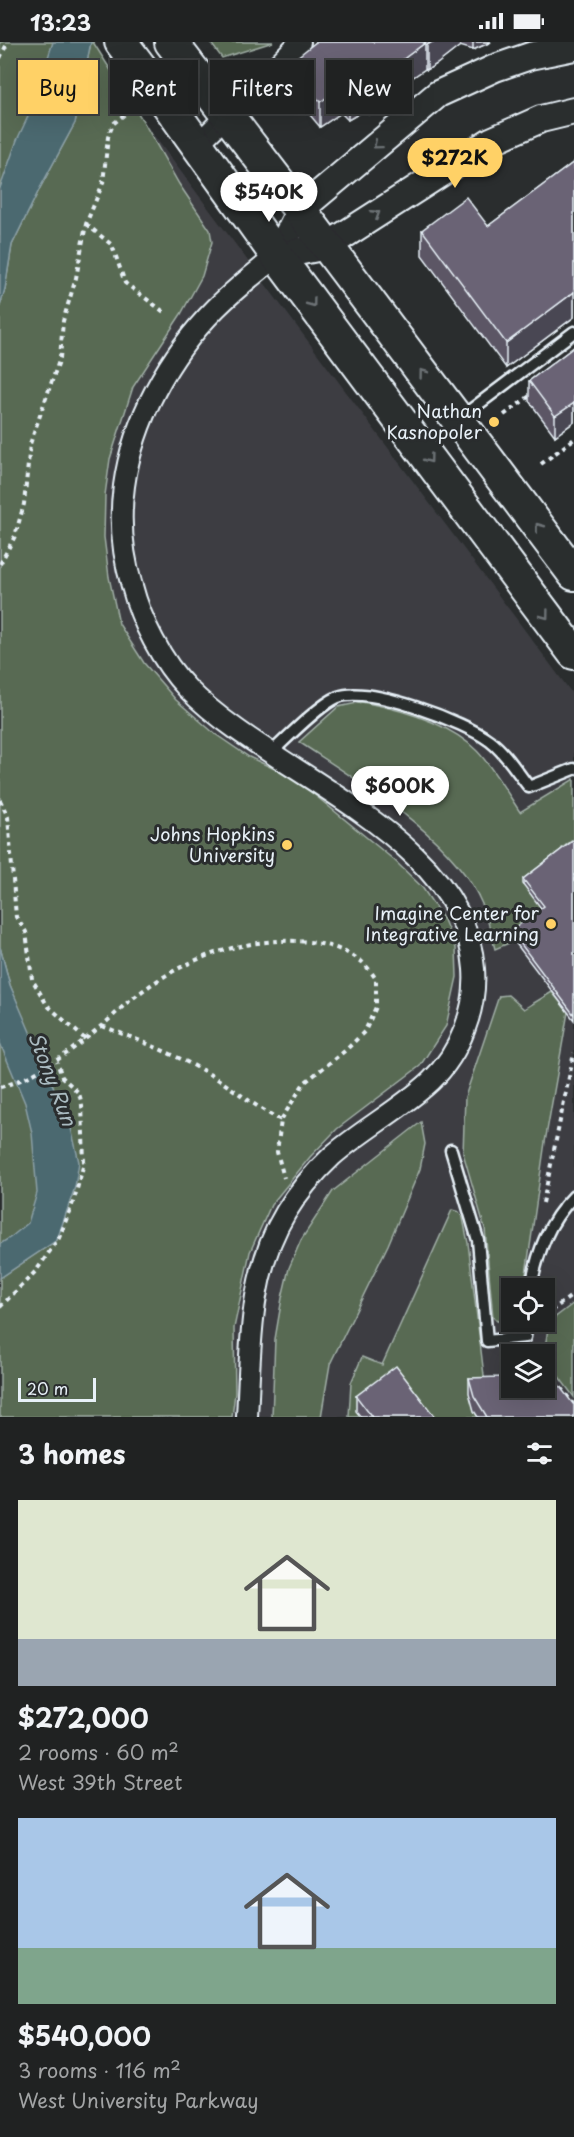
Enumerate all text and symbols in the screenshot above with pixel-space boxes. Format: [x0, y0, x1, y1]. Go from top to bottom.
text: 13:23 [30, 5, 91, 38]
chip: Buy [18, 60, 98, 114]
chip: Rent [110, 60, 198, 114]
chip: Filters [210, 60, 314, 114]
chip: New [326, 60, 412, 114]
one-way arrow [373, 137, 384, 148]
pin: $272K [413, 138, 497, 189]
text: $272K [422, 142, 488, 172]
pin: $540K [227, 172, 311, 223]
text: $540K [234, 176, 304, 206]
one-way arrow [369, 210, 380, 221]
one-way arrow [304, 296, 315, 307]
one-way arrow [419, 369, 430, 380]
place label: Nathan Kasnopoler [386, 397, 483, 445]
marker: Nathan Kasnopoler [487, 415, 501, 429]
one-way arrow [421, 452, 432, 463]
one-way arrow [535, 523, 546, 534]
one-way arrow [538, 608, 549, 619]
pin: $600K [358, 766, 442, 817]
text: $600K [365, 770, 435, 800]
place label: Johns Hopkins University [150, 820, 275, 868]
marker: Johns Hopkins University [280, 838, 294, 852]
place label: Imagine Center for Integrative Learning [365, 899, 540, 947]
marker: Imagine Center for Integrative Learning [544, 917, 558, 931]
water label: Stony Run [21, 1027, 85, 1131]
map controls [501, 1278, 555, 1398]
button: locate [501, 1278, 555, 1332]
button: layers [501, 1344, 555, 1398]
scale bar [18, 1375, 96, 1402]
text: 20 m [27, 1376, 68, 1400]
text: 3 homes [18, 1434, 125, 1473]
icon: filters [523, 1437, 556, 1470]
icon: home [233, 1539, 341, 1647]
text: $272,000 [18, 1698, 149, 1737]
text: 2 rooms · 60 m² [18, 1737, 179, 1767]
text: West 39th Street [18, 1767, 182, 1797]
icon: home [233, 1857, 341, 1965]
text: $540,000 [18, 2016, 151, 2055]
text: 3 rooms · 116 m² [18, 2055, 181, 2085]
text: West University Parkway [18, 2085, 258, 2115]

